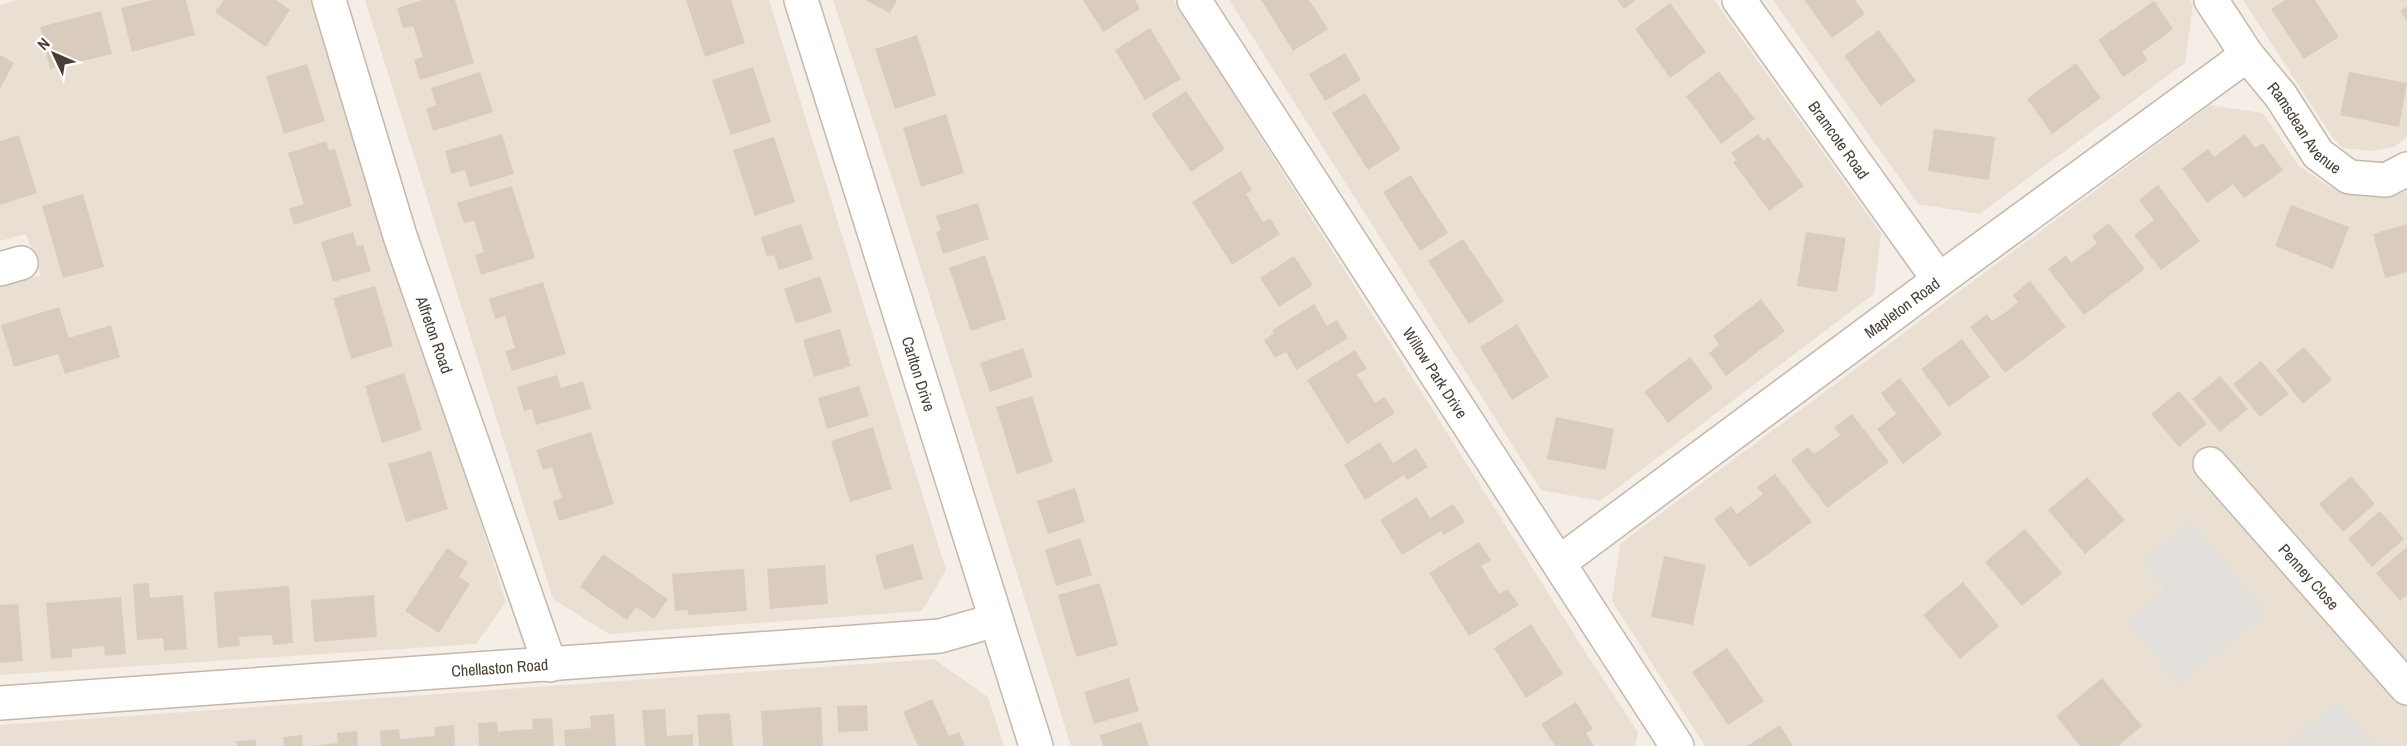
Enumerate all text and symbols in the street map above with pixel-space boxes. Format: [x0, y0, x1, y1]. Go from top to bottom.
north arrow [24, 24, 84, 84]
text: N [32, 33, 54, 55]
street label: Ramsdean Avenue [2263, 77, 2346, 179]
street label: Bramcote Road [1804, 96, 1874, 183]
street label: Mapleton Road [1859, 272, 1944, 343]
street label: Alfreton Road [411, 292, 458, 376]
street label: Willow Park Drive [1398, 323, 1473, 422]
street label: Carlton Drive [897, 334, 941, 414]
street label: Penney Close [2274, 539, 2344, 615]
street label: Chellaston Road [451, 653, 549, 682]

